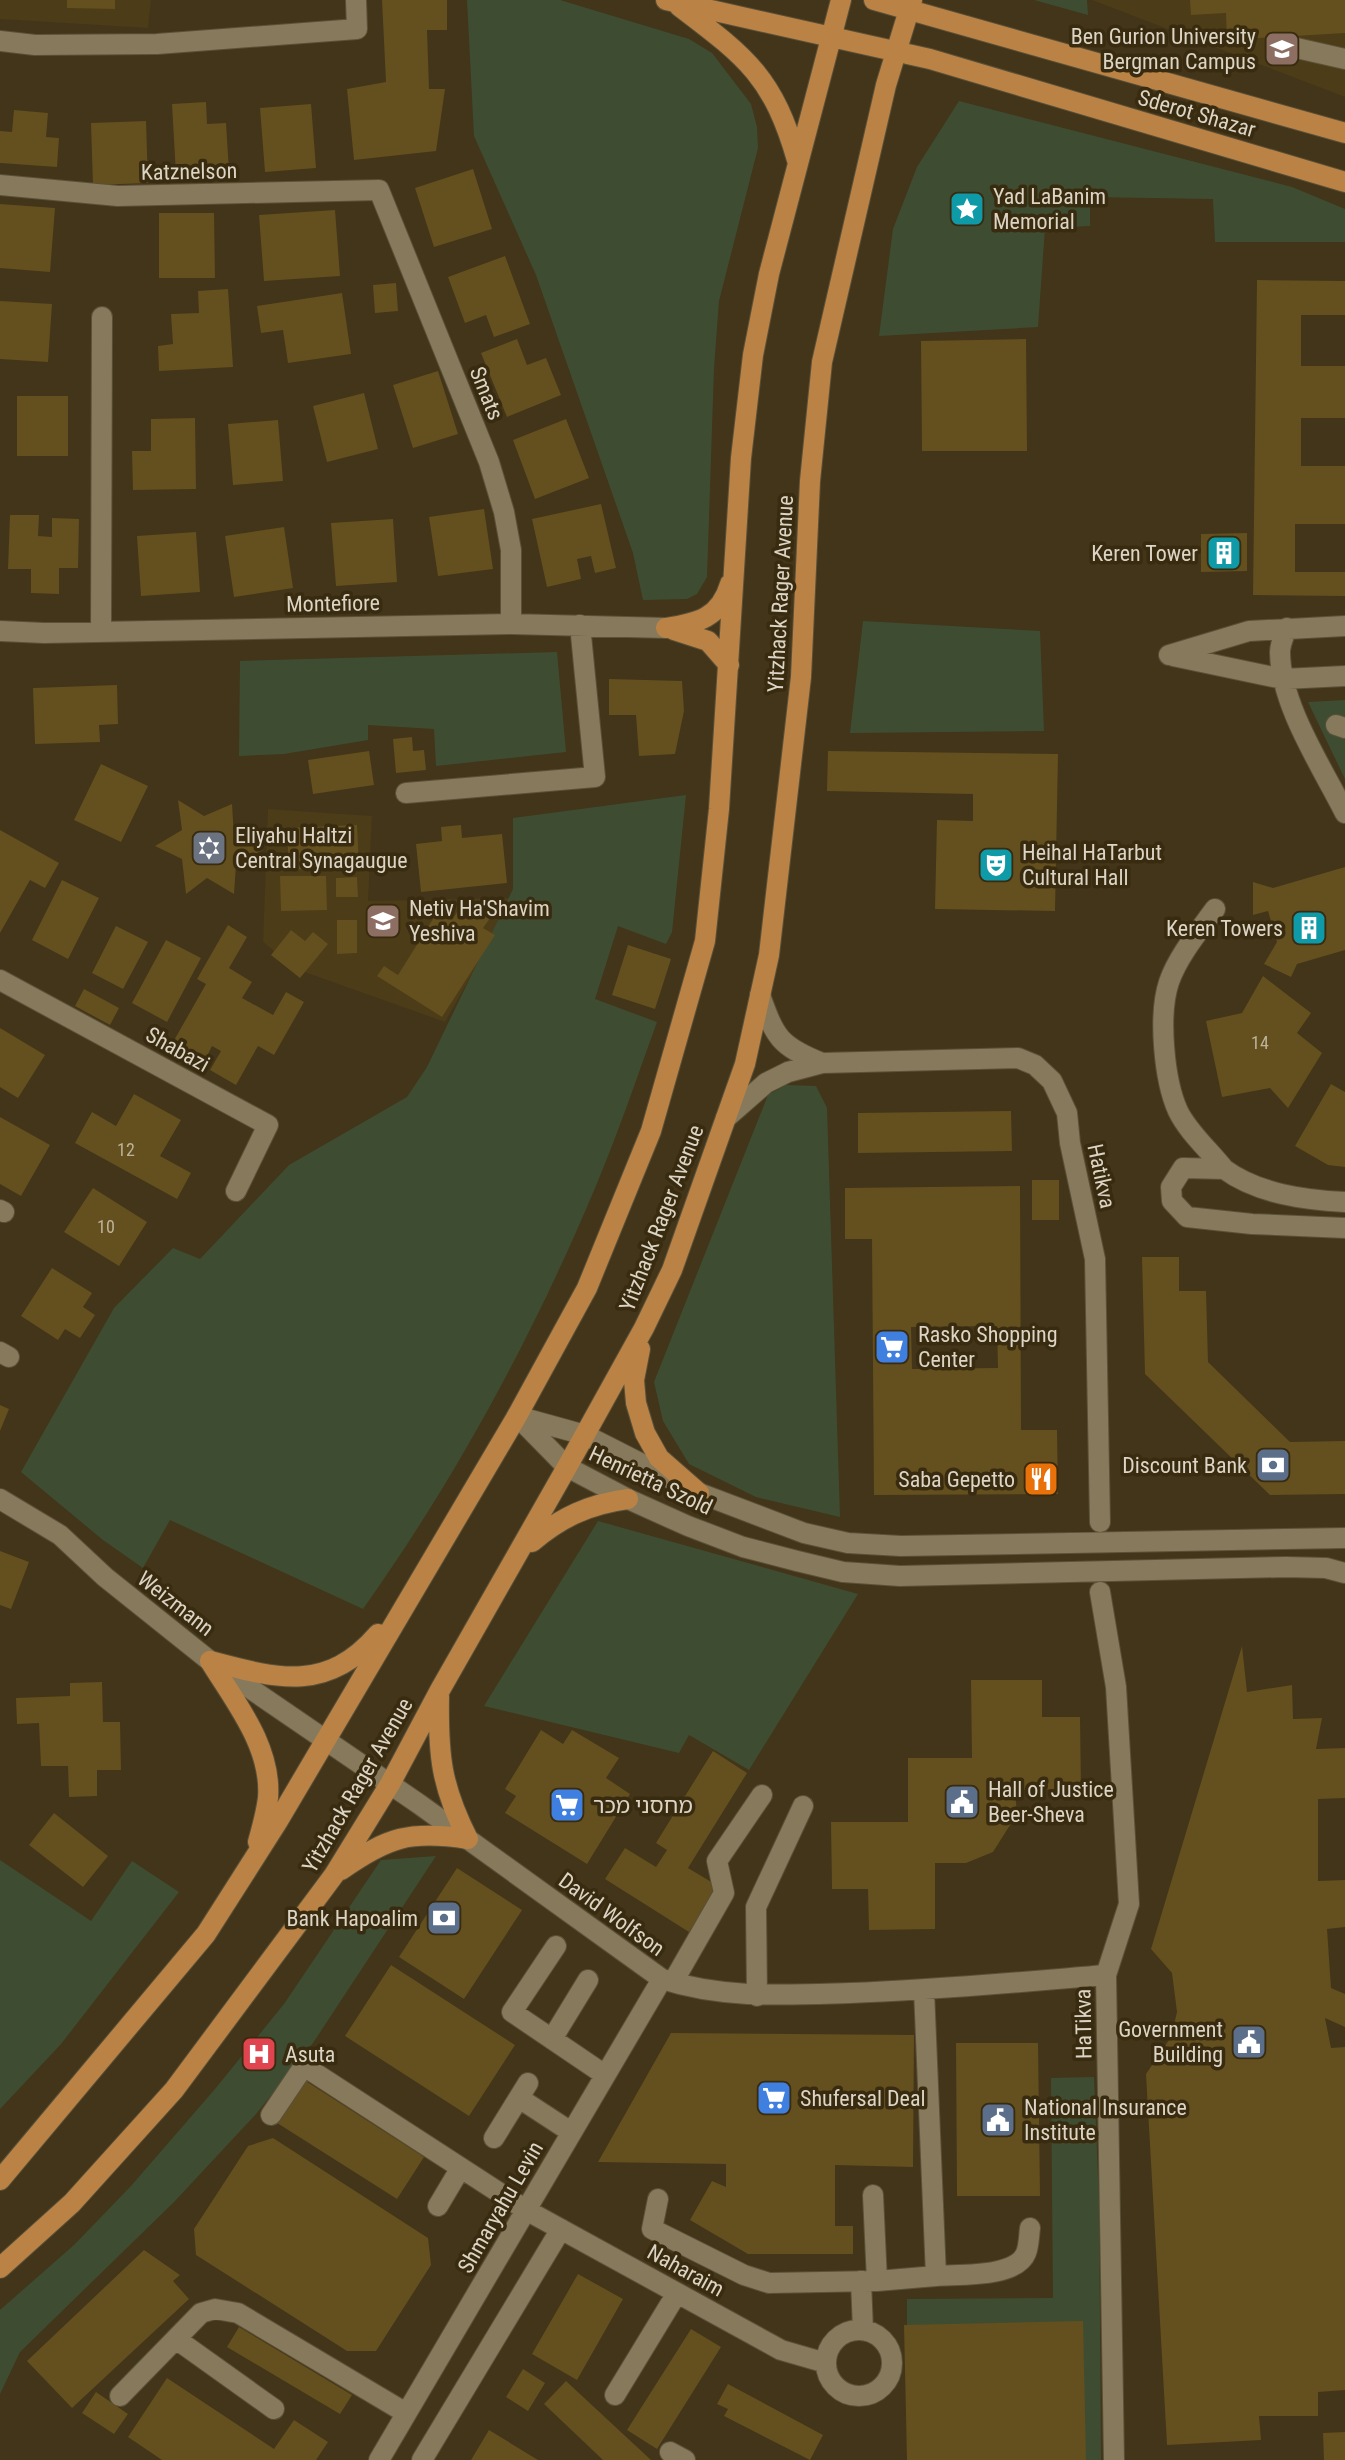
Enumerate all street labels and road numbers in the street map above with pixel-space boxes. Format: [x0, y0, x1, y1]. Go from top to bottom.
street label: Sderot Shazar [1135, 85, 1259, 142]
street label: Katznelson [141, 158, 237, 185]
street label: Smats [465, 363, 508, 423]
street label: Yitzhack Rager Avenue [763, 495, 798, 693]
street label: Montefiore [286, 590, 380, 617]
street label: Shabazi [142, 1022, 214, 1077]
street label: Yitzhack Rager Avenue [614, 1121, 709, 1315]
street label: Hatikva [1082, 1141, 1121, 1211]
street label: Henrietta Szold [585, 1441, 716, 1520]
street label: Weizmann [133, 1566, 219, 1641]
street label: Yitzhack Rager Avenue [297, 1693, 418, 1877]
street label: David Wolfson [554, 1868, 669, 1961]
street label: HaTikva [1070, 1989, 1097, 2059]
street label: Shmaryahu Levin [453, 2137, 548, 2277]
street label: Naharaim [643, 2239, 728, 2302]

